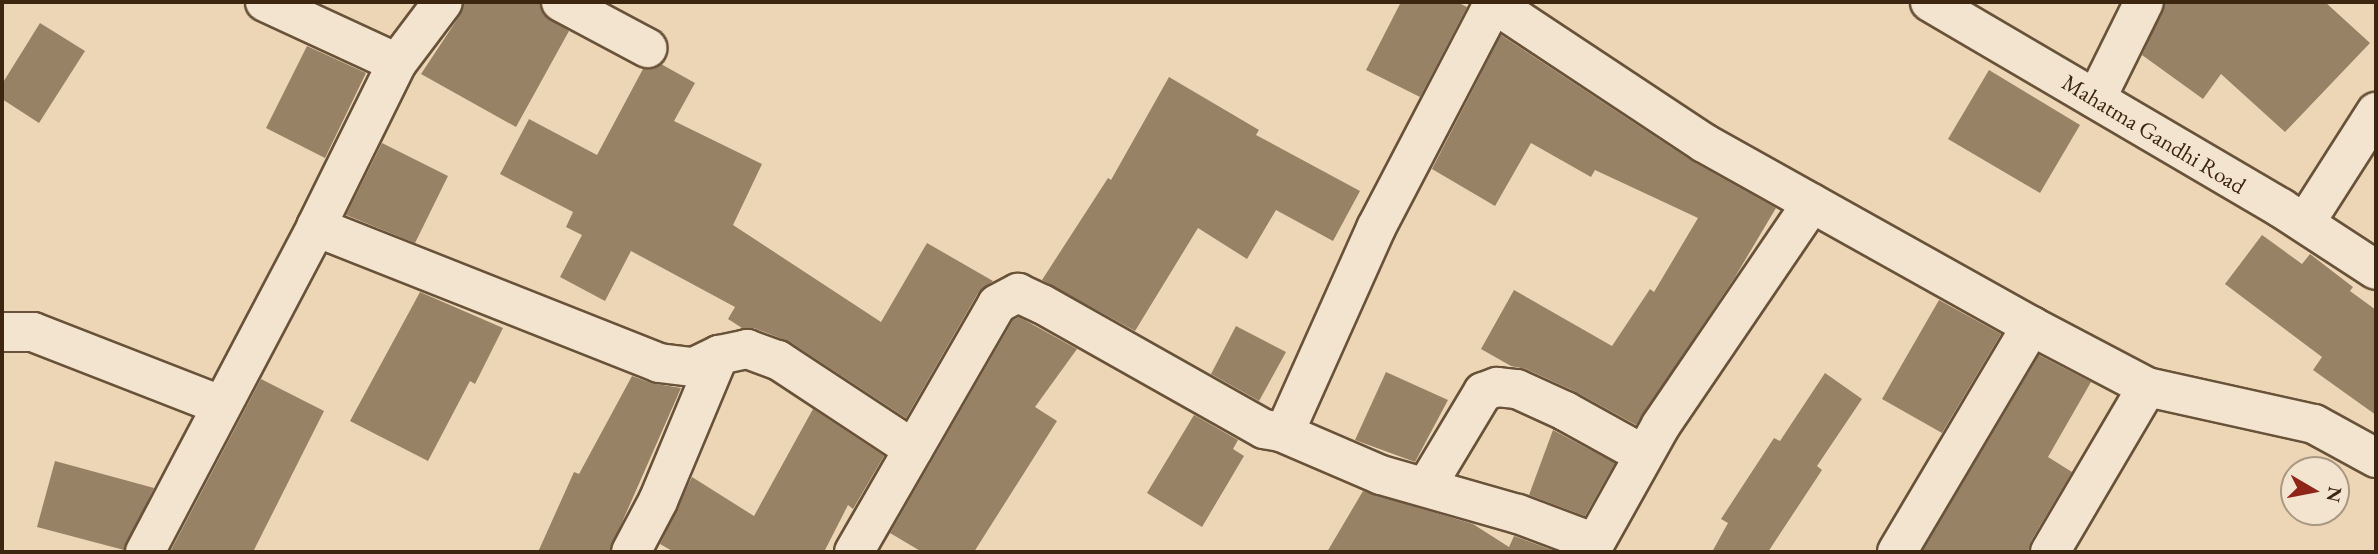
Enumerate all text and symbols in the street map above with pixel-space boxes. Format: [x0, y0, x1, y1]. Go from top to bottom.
street label: Mahatma Gandhi Road [2057, 68, 2251, 200]
north arrow [2280, 456, 2350, 526]
text: N [2321, 485, 2348, 504]

